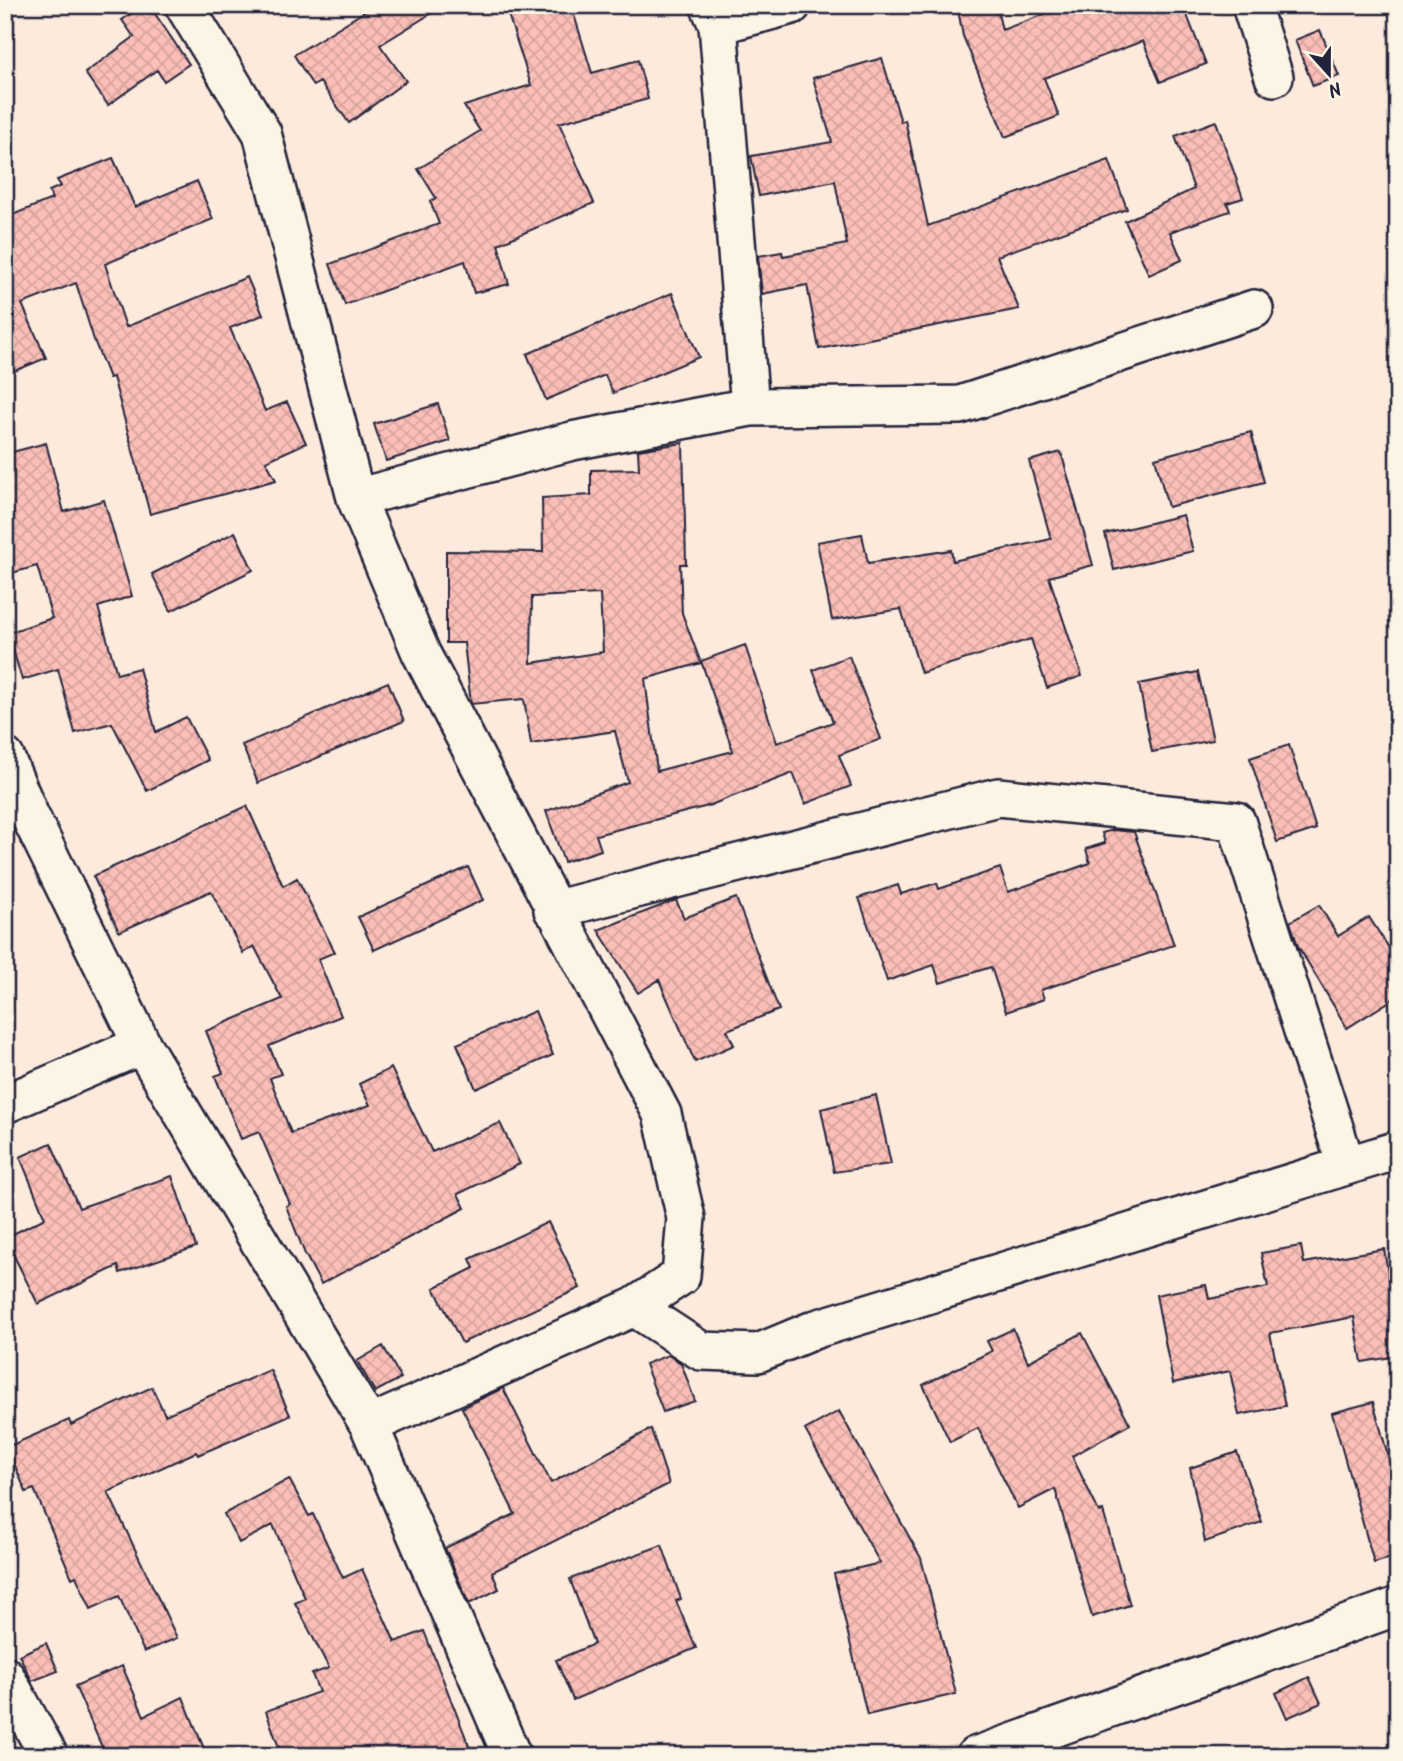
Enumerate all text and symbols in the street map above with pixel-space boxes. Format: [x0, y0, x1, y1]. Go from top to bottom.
north arrow [1294, 38, 1364, 108]
text: N [1323, 72, 1345, 104]

